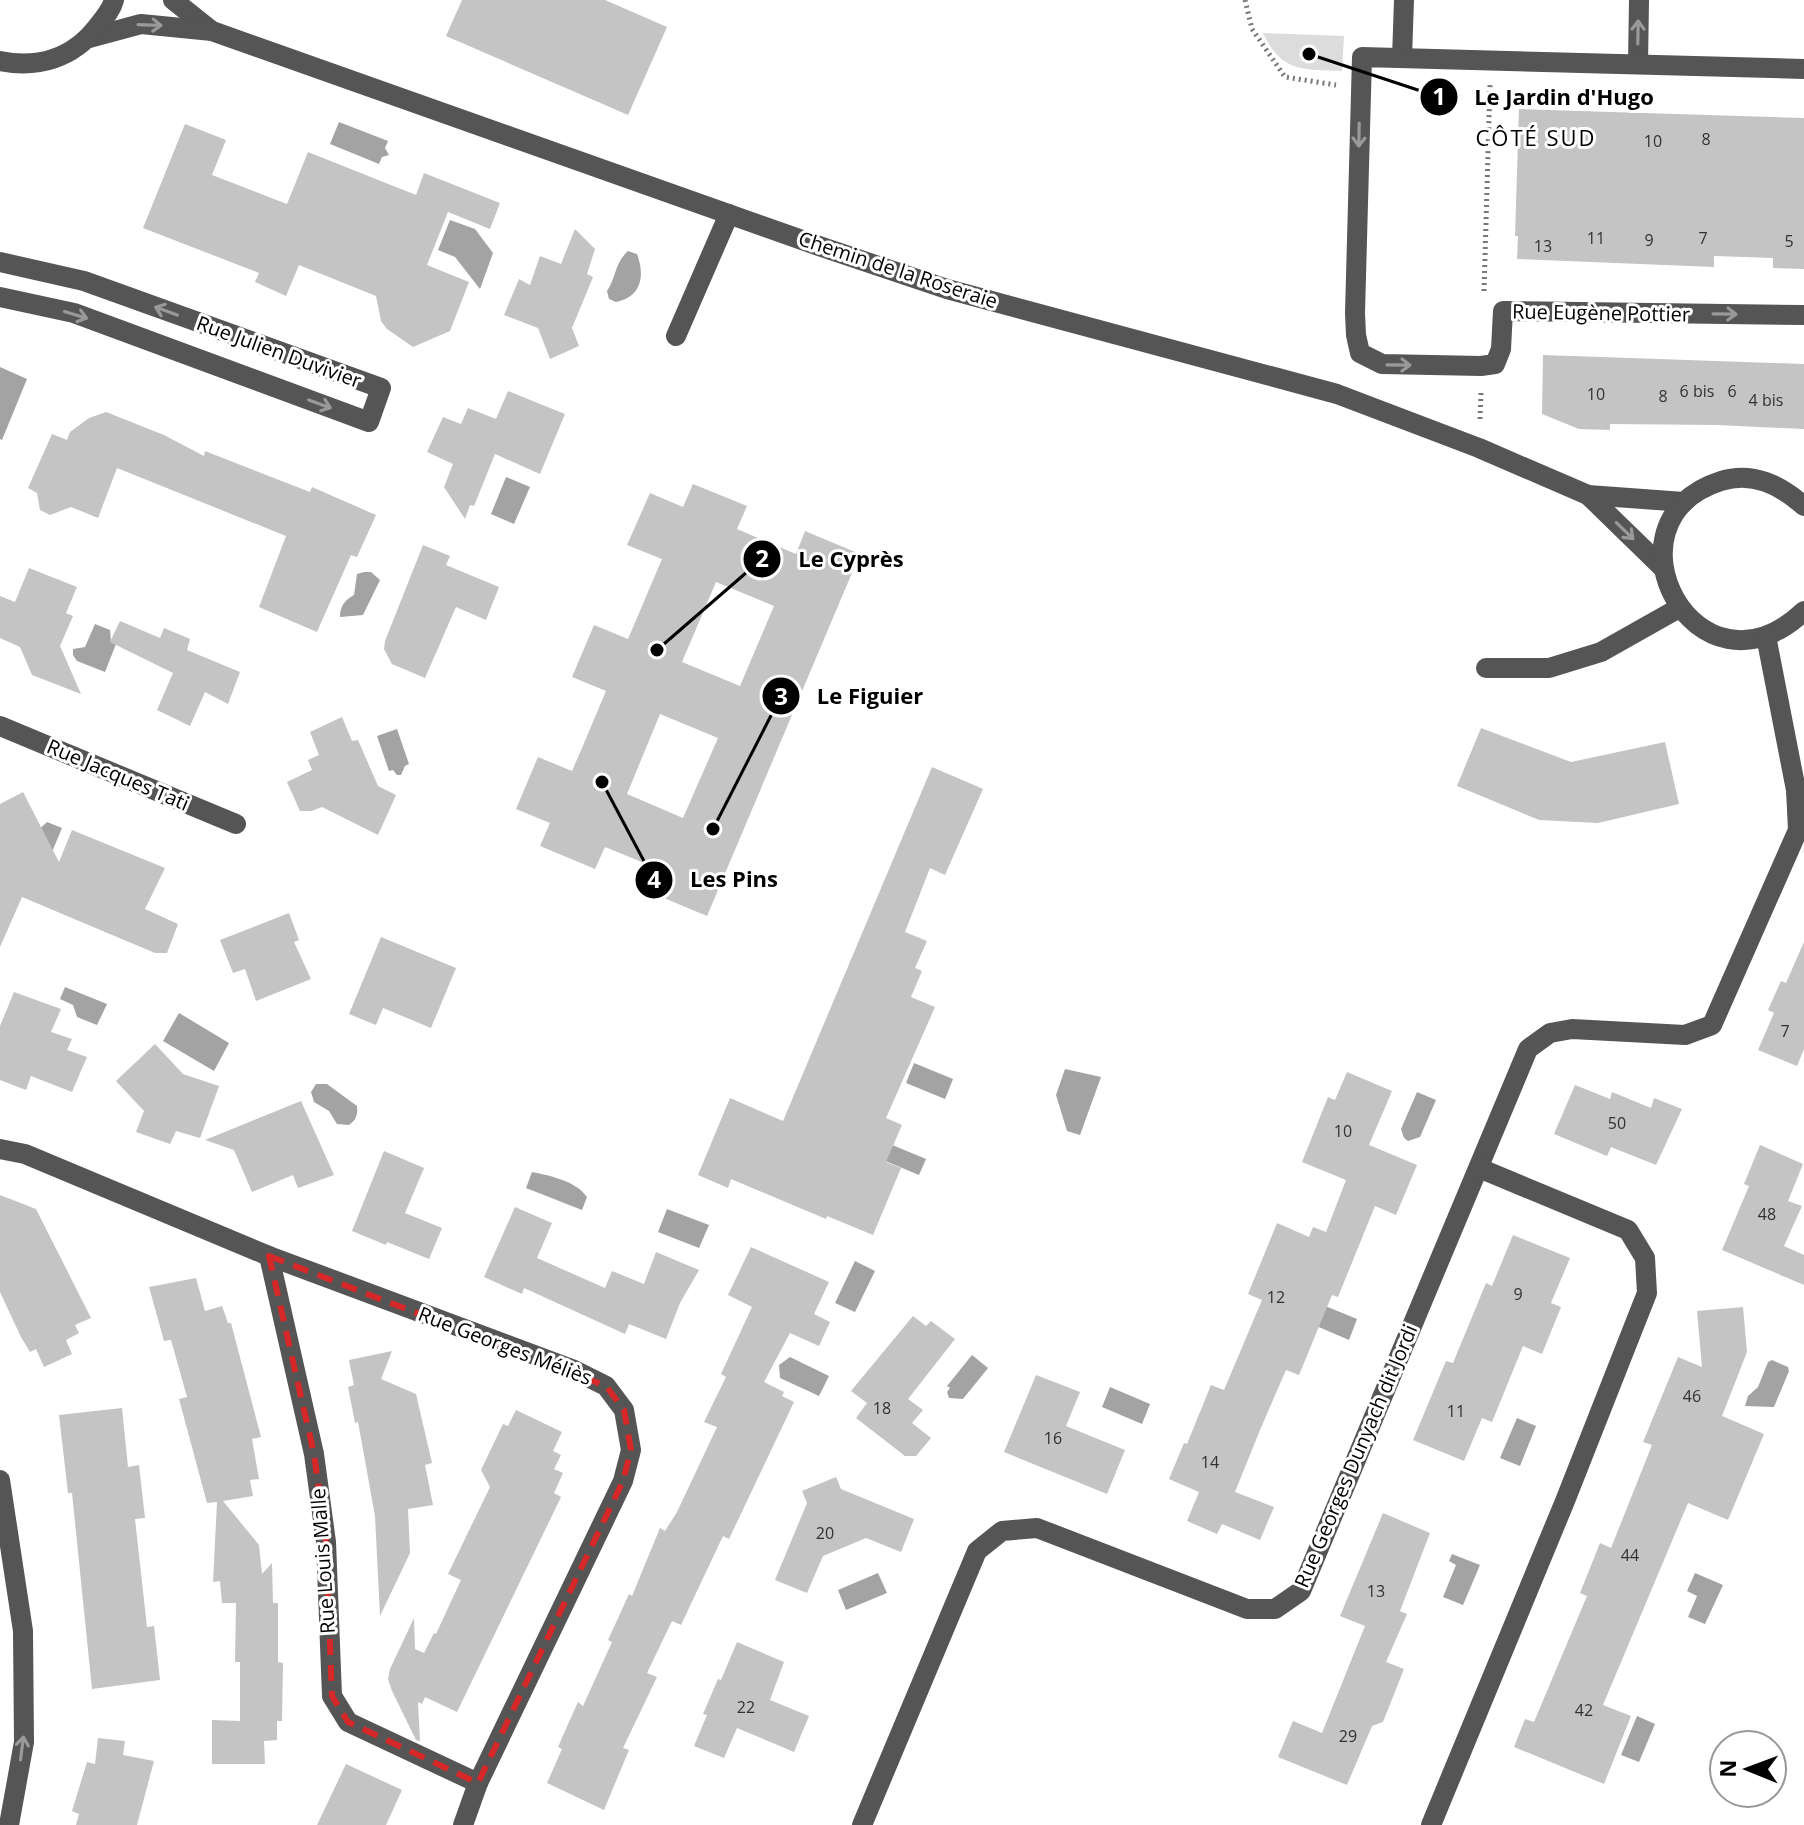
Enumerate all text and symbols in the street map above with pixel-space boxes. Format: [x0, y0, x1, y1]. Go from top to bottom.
one-way arrow [136, 18, 163, 33]
one-way arrow [1631, 19, 1646, 46]
callout: Le Jardin d'Hugo [1419, 74, 1670, 120]
text: 1 [1432, 79, 1446, 112]
text: Le Jardin d'Hugo [1474, 81, 1654, 111]
one-way arrow [1352, 121, 1367, 148]
district label: CÔTÉ SUD [1475, 122, 1597, 152]
house number: 8 [1701, 128, 1711, 150]
house number: 10 [1644, 130, 1662, 152]
street label: Chemin de la Roseraie [795, 225, 1001, 314]
house number: 11 [1587, 227, 1605, 249]
house number: 7 [1698, 227, 1708, 249]
house number: 9 [1644, 229, 1654, 251]
house number: 5 [1784, 230, 1794, 252]
house number: 13 [1534, 235, 1552, 257]
street label: Rue Eugène Pottier [1512, 297, 1690, 328]
one-way arrow [154, 303, 179, 317]
one-way arrow [1711, 306, 1738, 322]
one-way arrow [63, 309, 88, 323]
street label: Rue Julien Duvivier [193, 309, 365, 394]
one-way arrow [1385, 357, 1412, 372]
house number: 6 bis [1680, 380, 1714, 402]
house number: 6 [1727, 380, 1737, 402]
house number: 10 [1587, 383, 1605, 405]
house number: 8 [1658, 385, 1668, 407]
house number: 4 bis [1749, 389, 1783, 411]
one-way arrow [307, 398, 332, 412]
one-way arrow [1615, 522, 1635, 541]
callout: Le Cyprès [742, 536, 919, 582]
text: 2 [755, 541, 769, 574]
text: Le Cyprès [798, 543, 904, 573]
callout: Le Figuier [761, 673, 939, 719]
text: 3 [774, 679, 788, 712]
text: Le Figuier [817, 680, 923, 710]
street label: Rue Jacques Tati [43, 732, 193, 817]
callout: Les Pins [634, 857, 794, 903]
text: 4 [647, 862, 661, 895]
text: Les Pins [690, 863, 778, 893]
house number: 7 [1780, 1020, 1790, 1042]
house number: 50 [1608, 1112, 1626, 1134]
house number: 10 [1334, 1120, 1352, 1142]
house number: 48 [1758, 1203, 1776, 1225]
house number: 9 [1513, 1283, 1523, 1305]
house number: 12 [1267, 1286, 1285, 1308]
street label: Rue Georges Méliès [414, 1300, 596, 1391]
street label: Rue Georges Dunyach dit Jordi [1288, 1320, 1423, 1592]
house number: 46 [1683, 1385, 1701, 1407]
house number: 18 [873, 1397, 891, 1419]
house number: 11 [1447, 1400, 1465, 1422]
house number: 16 [1044, 1427, 1062, 1449]
house number: 14 [1201, 1451, 1219, 1473]
street label: Rue Louis Malle [304, 1487, 341, 1635]
house number: 20 [816, 1522, 834, 1544]
house number: 44 [1621, 1544, 1639, 1566]
house number: 13 [1367, 1580, 1385, 1602]
house number: 22 [737, 1696, 755, 1718]
house number: 42 [1575, 1699, 1593, 1721]
house number: 29 [1339, 1725, 1357, 1747]
north arrow [1708, 1729, 1788, 1809]
one-way arrow [15, 1736, 30, 1761]
text: N [1712, 1759, 1742, 1778]

